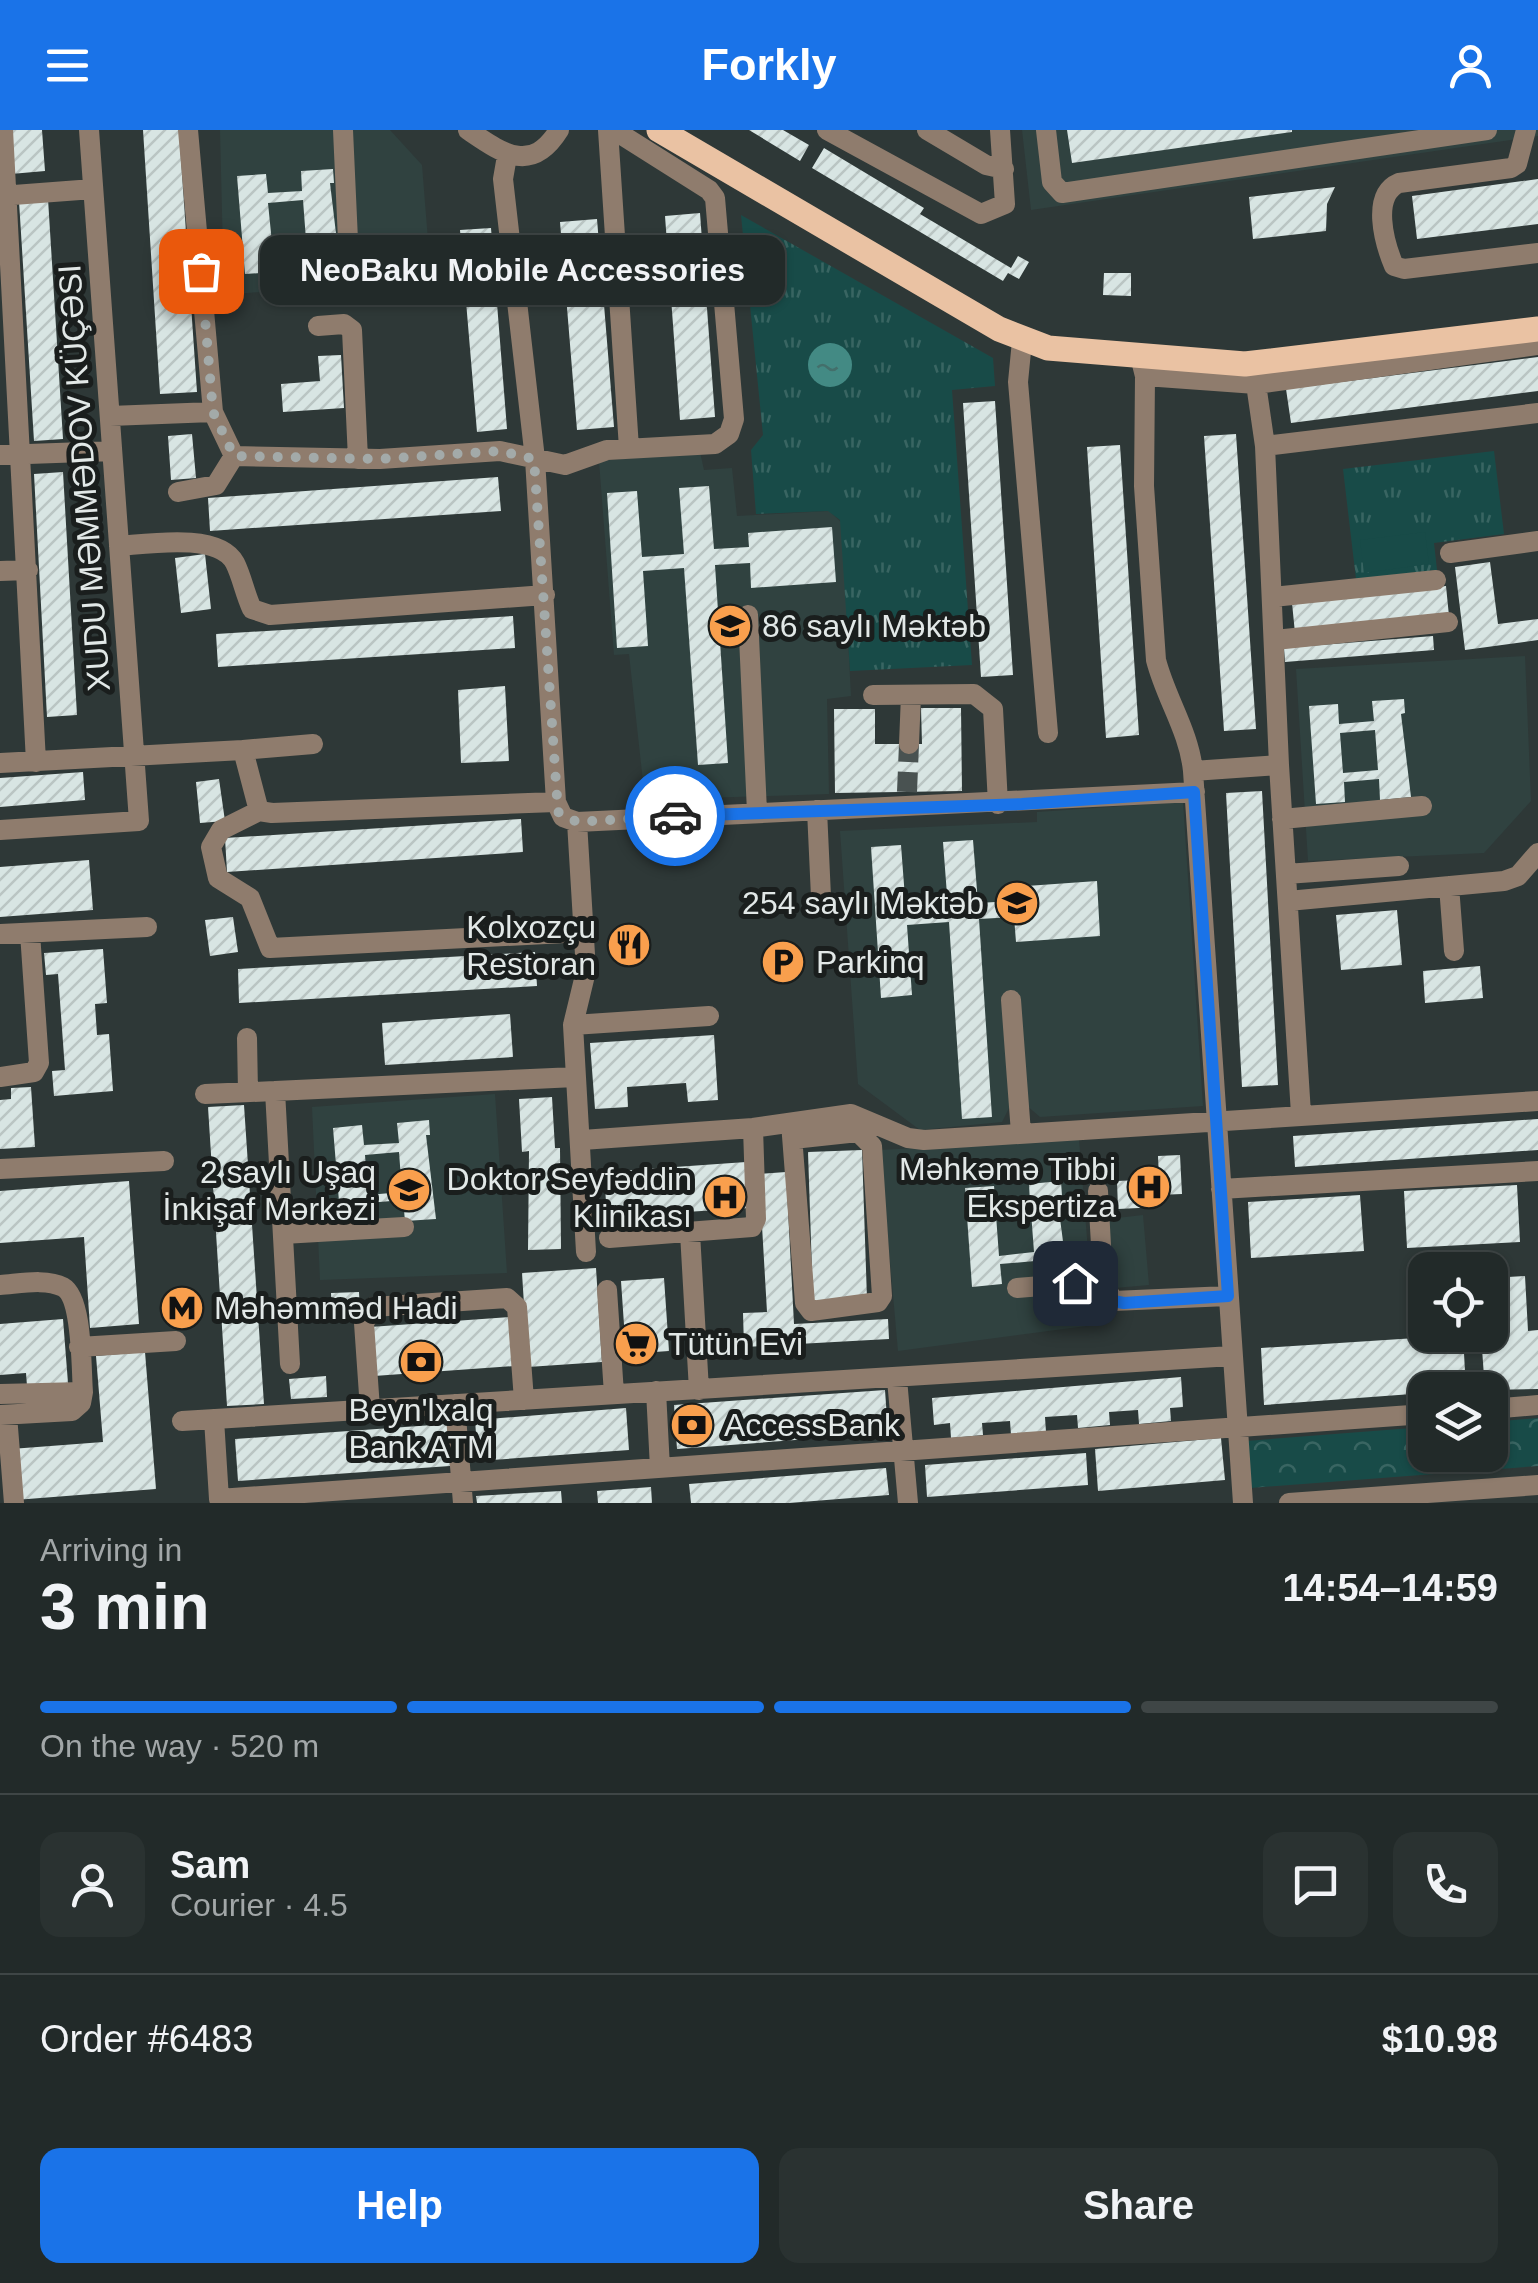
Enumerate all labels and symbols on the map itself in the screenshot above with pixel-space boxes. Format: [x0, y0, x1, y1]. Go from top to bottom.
pin [159, 229, 244, 314]
callout: NeoBaku Mobile Accessories [261, 236, 786, 306]
street label: XUDU MƏMMƏDOV KÜÇƏSI [51, 263, 117, 693]
school or university icon: 86 saylı Məktəb [707, 603, 753, 649]
place label: 86 saylı Məktəb [762, 608, 986, 644]
courier [625, 766, 725, 866]
school or university icon: 254 saylı Məktəb [994, 880, 1040, 926]
place label: 254 saylı Məktəb [742, 885, 984, 921]
place label: Kolxozçu Restoran [466, 909, 596, 982]
restaurant icon: Kolxozçu Restoran [606, 922, 652, 968]
parking icon: Parkinq [760, 939, 806, 985]
place label: Parkinq [816, 944, 925, 980]
place label: Məhkəmə Tibbi Ekspertiza [899, 1151, 1116, 1224]
place label: 2 saylı Uşaq İnkişaf Mərkəzi [163, 1154, 376, 1227]
place label: Doktor Seyfәddin Klinikası [447, 1161, 692, 1234]
hospital icon: Məhkəmə Tibbi Ekspertiza [1126, 1164, 1172, 1210]
school or university icon: 2 saylı Uşaq İnkişaf Mərkəzi [386, 1167, 432, 1213]
hospital icon: Doktor Seyfәddin Klinikası [702, 1174, 748, 1220]
pin [1033, 1241, 1118, 1326]
metro station icon: Məhəmməd Hadi [159, 1285, 205, 1331]
place label: Məhəmməd Hadi [214, 1290, 458, 1326]
supermarket icon: Tütün Evi [613, 1321, 659, 1367]
place label: Tütün Evi [668, 1326, 803, 1362]
bank icon: Beyn'lxalq Bank ATM [398, 1339, 444, 1385]
place label: Beyn'lxalq Bank ATM [348, 1392, 494, 1465]
bank icon: AccessBank [669, 1402, 715, 1448]
place label: AccessBank [724, 1407, 901, 1443]

